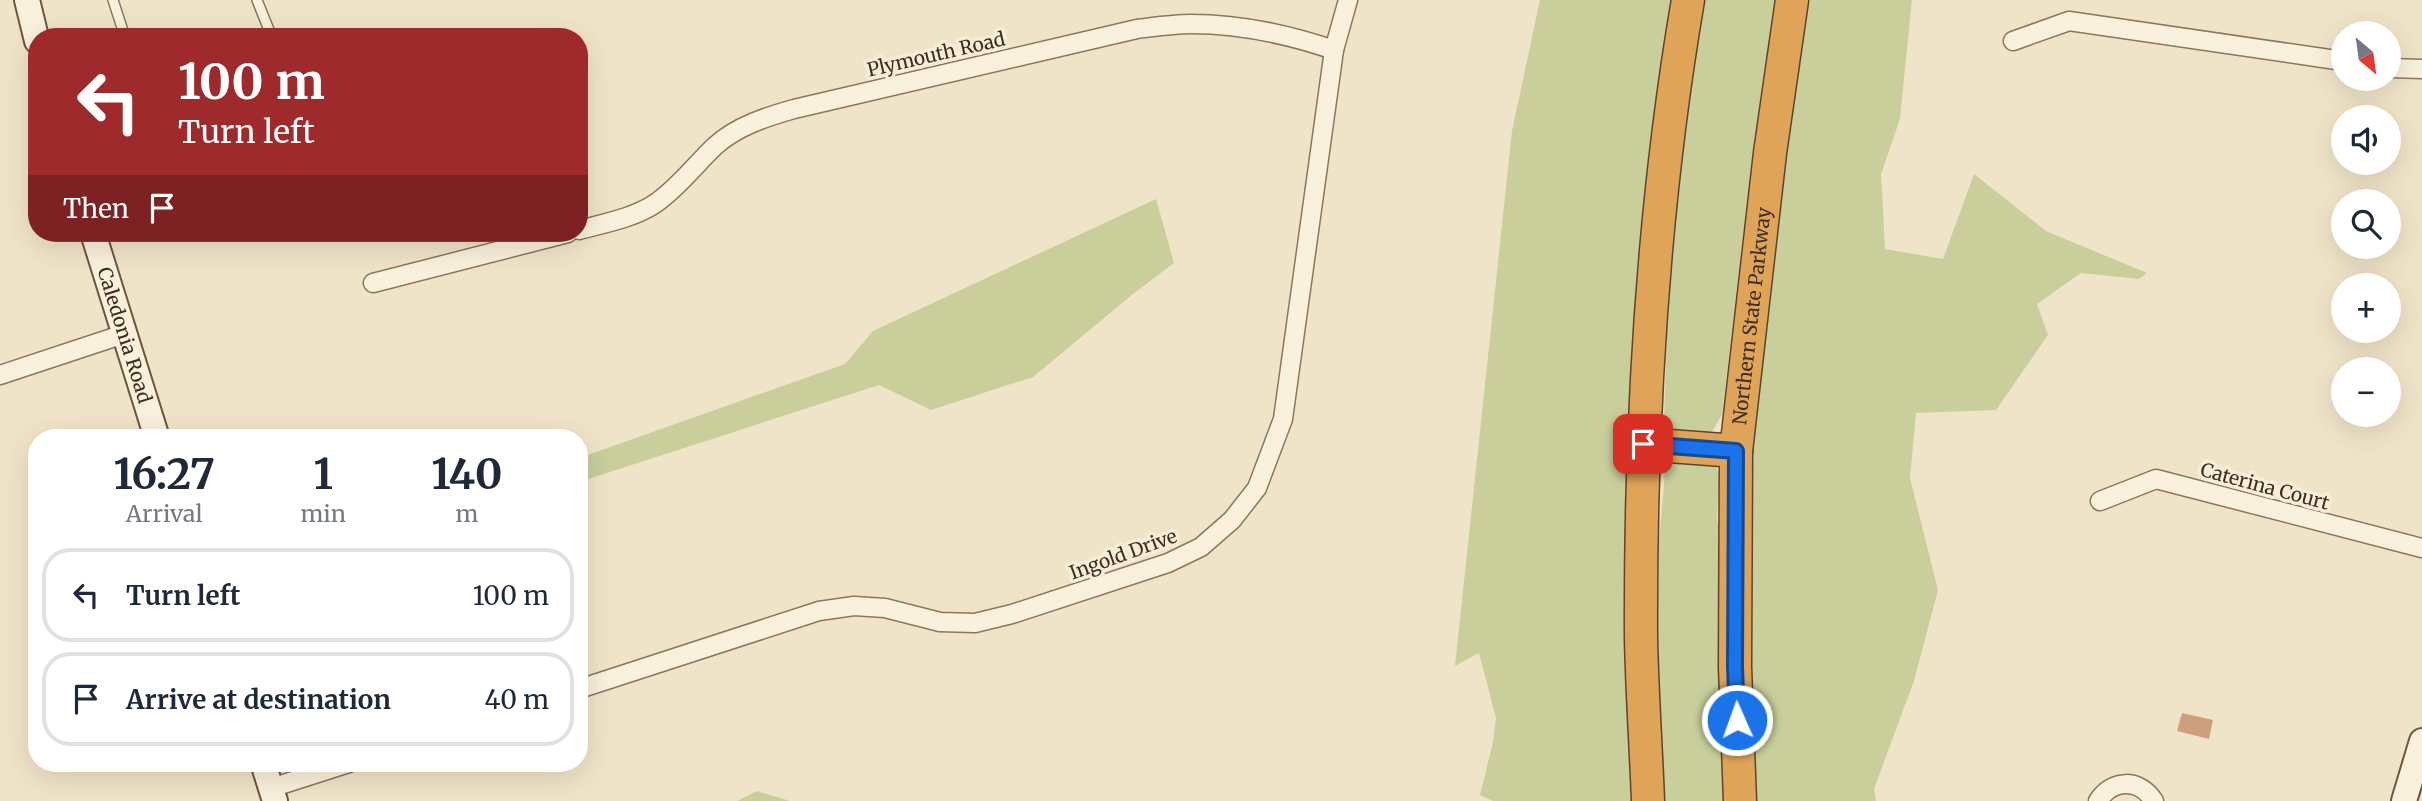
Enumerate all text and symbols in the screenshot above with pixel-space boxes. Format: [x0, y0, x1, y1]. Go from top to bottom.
north arrow [2331, 21, 2401, 91]
map controls [2331, 21, 2401, 427]
street label: Plymouth Road [865, 26, 1007, 82]
text: 100 m [178, 51, 325, 112]
icon: left [63, 56, 154, 147]
button: sound [2331, 105, 2401, 175]
text: Turn left [178, 112, 315, 152]
icon: arrive [143, 189, 181, 227]
button: search [2331, 189, 2401, 259]
text: Then [63, 192, 129, 225]
street label: Northern State Parkway [1727, 206, 1776, 426]
street label: Caledonia Road [92, 264, 157, 406]
button: + [2331, 273, 2401, 343]
button: − [2331, 357, 2401, 427]
pin [1613, 414, 1673, 474]
icon: arrive [1624, 425, 1662, 463]
text: 16:27 [113, 448, 215, 500]
text: 1 [313, 448, 333, 500]
text: 140 [431, 448, 503, 500]
street label: Caterina Court [2198, 457, 2333, 515]
text: Arrival [126, 499, 203, 528]
text: min [300, 499, 346, 528]
text: m [456, 499, 478, 528]
street label: Ingold Drive [1066, 523, 1180, 585]
icon: left [67, 576, 105, 614]
text: Turn left [126, 579, 240, 612]
text: 100 m [473, 579, 549, 612]
icon: arrive [67, 680, 105, 718]
text: Arrive at destination [126, 683, 391, 716]
text: 40 m [485, 683, 549, 716]
position arrow [1700, 683, 1774, 757]

